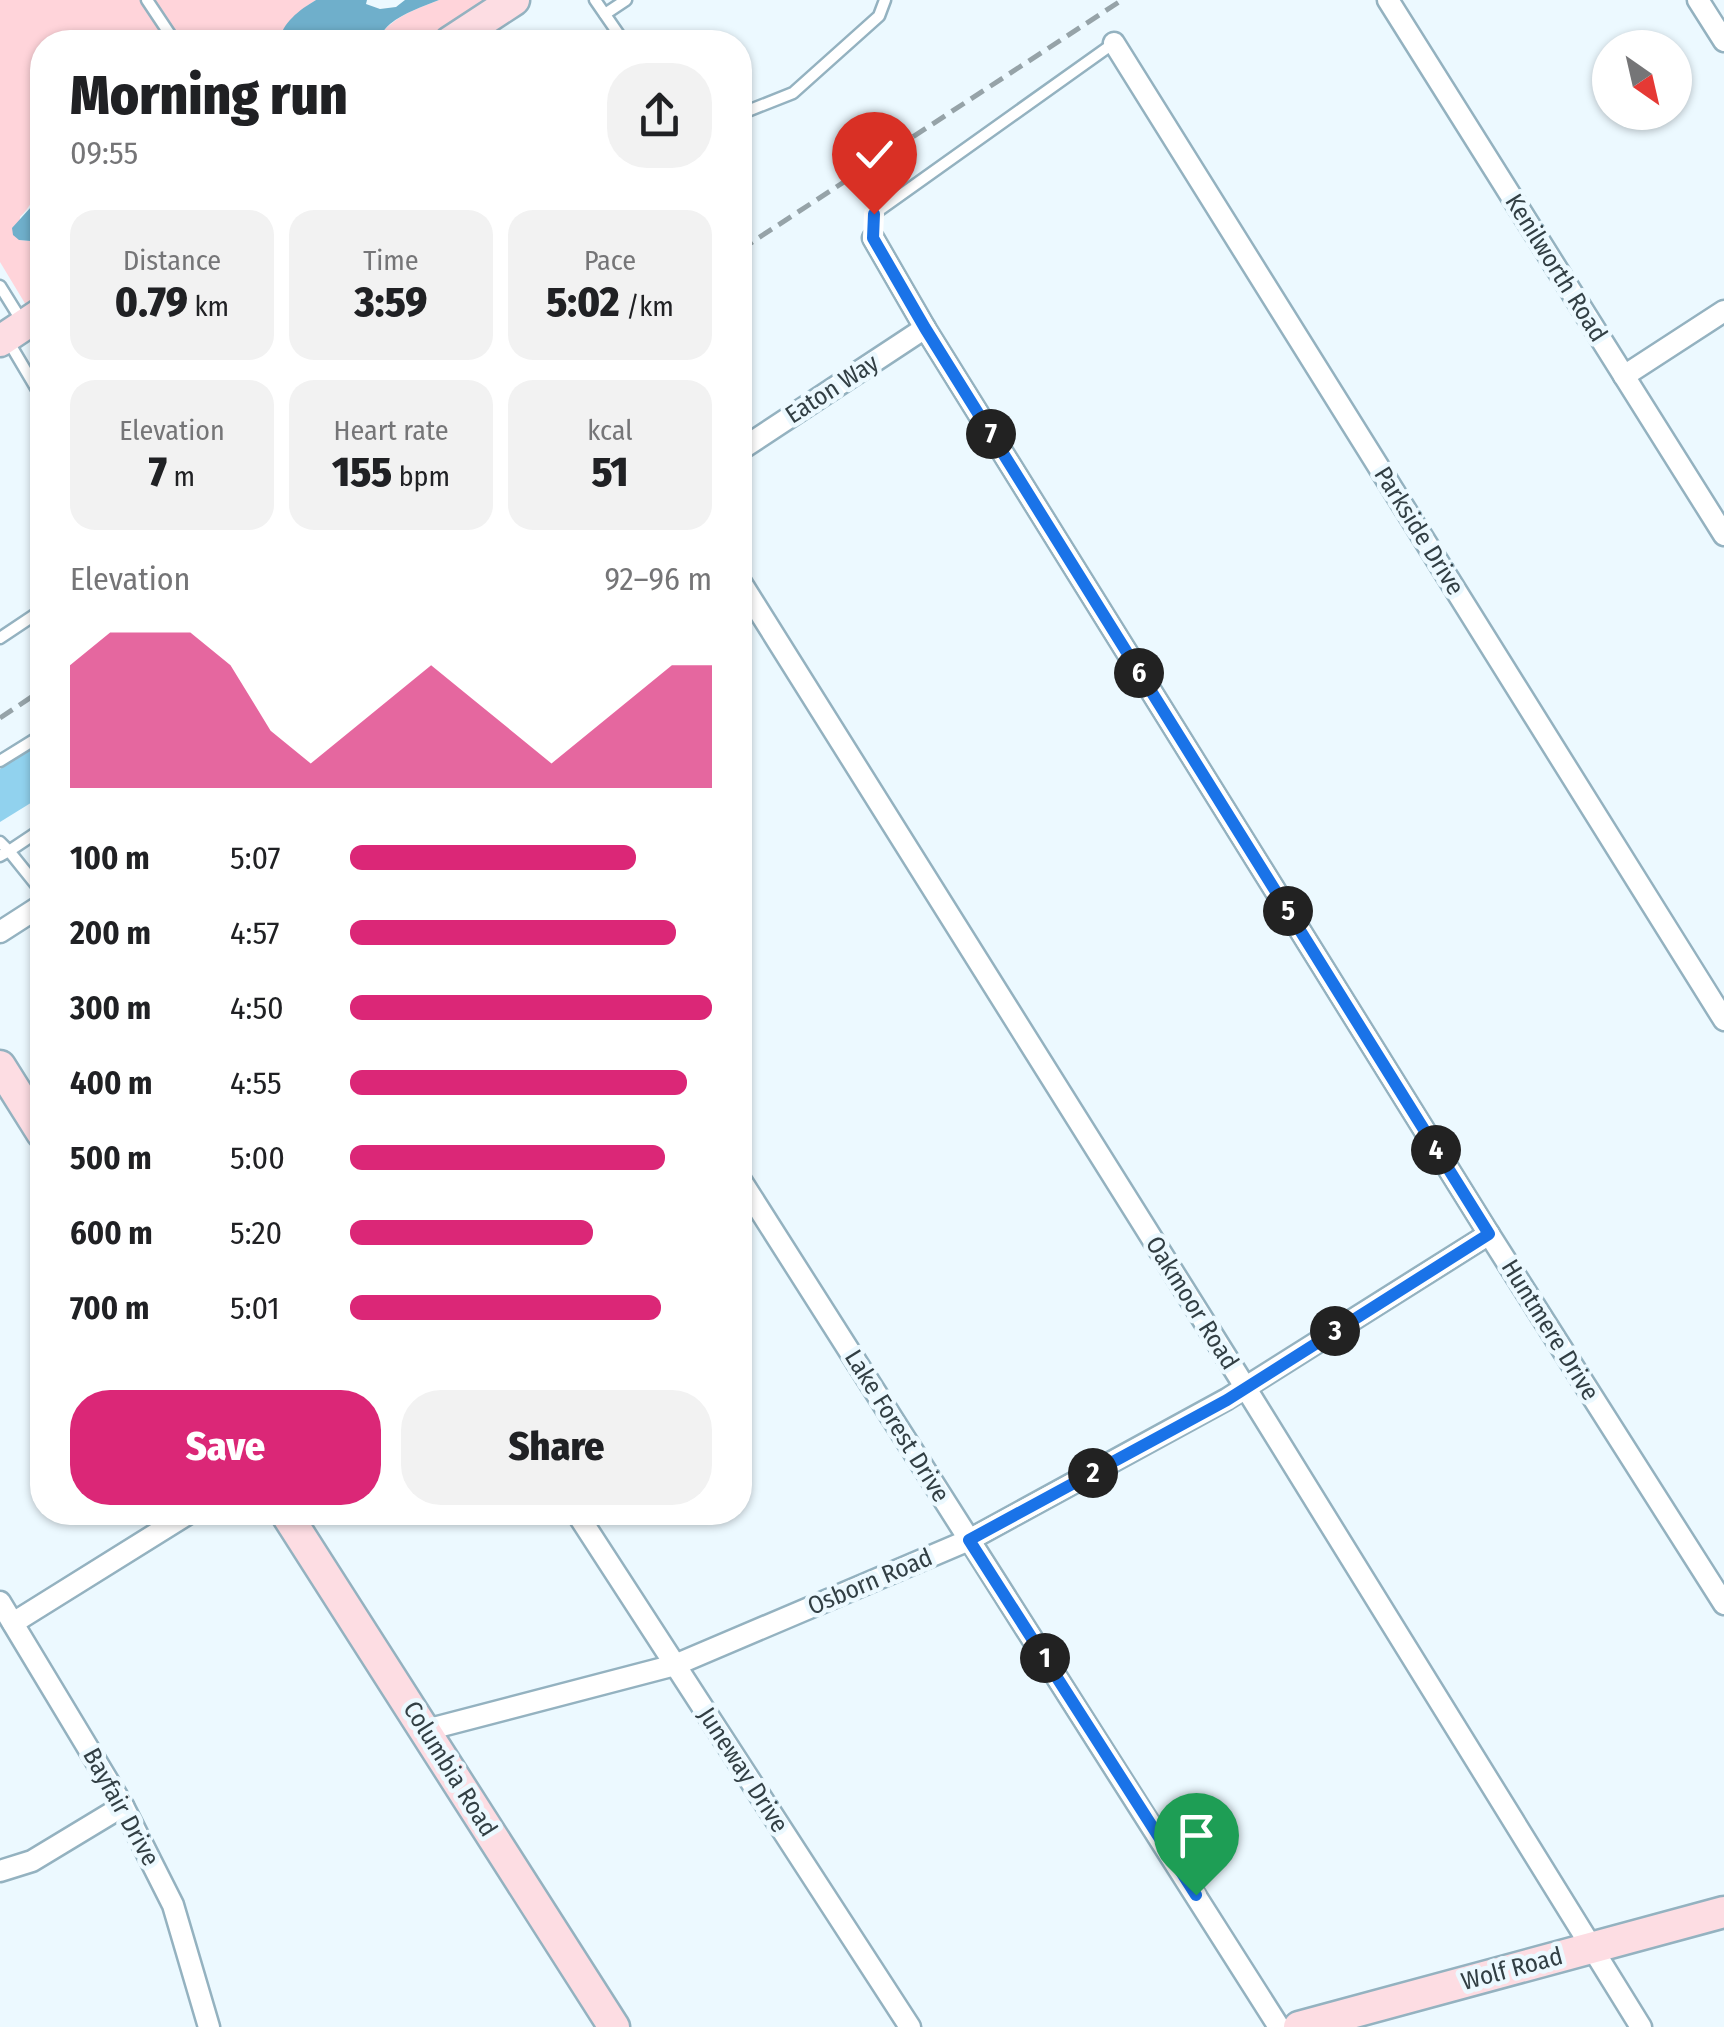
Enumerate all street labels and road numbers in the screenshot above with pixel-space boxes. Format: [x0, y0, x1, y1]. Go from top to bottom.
street label: Kenilworth Road [1499, 189, 1613, 347]
street label: Eaton Way [780, 348, 884, 430]
street label: Parkside Drive [1368, 461, 1470, 601]
street label: Oakmoor Road [1139, 1231, 1245, 1375]
street label: Huntmere Drive [1495, 1254, 1605, 1406]
street label: Lake Forest Drive [838, 1344, 956, 1508]
street label: Osborn Road [803, 1542, 937, 1622]
street label: Columbia Road [397, 1696, 503, 1842]
street label: Juneway Drive [691, 1702, 795, 1838]
street label: Bayfair Drive [76, 1743, 166, 1871]
street label: Wolf Road [1458, 1941, 1566, 1997]

